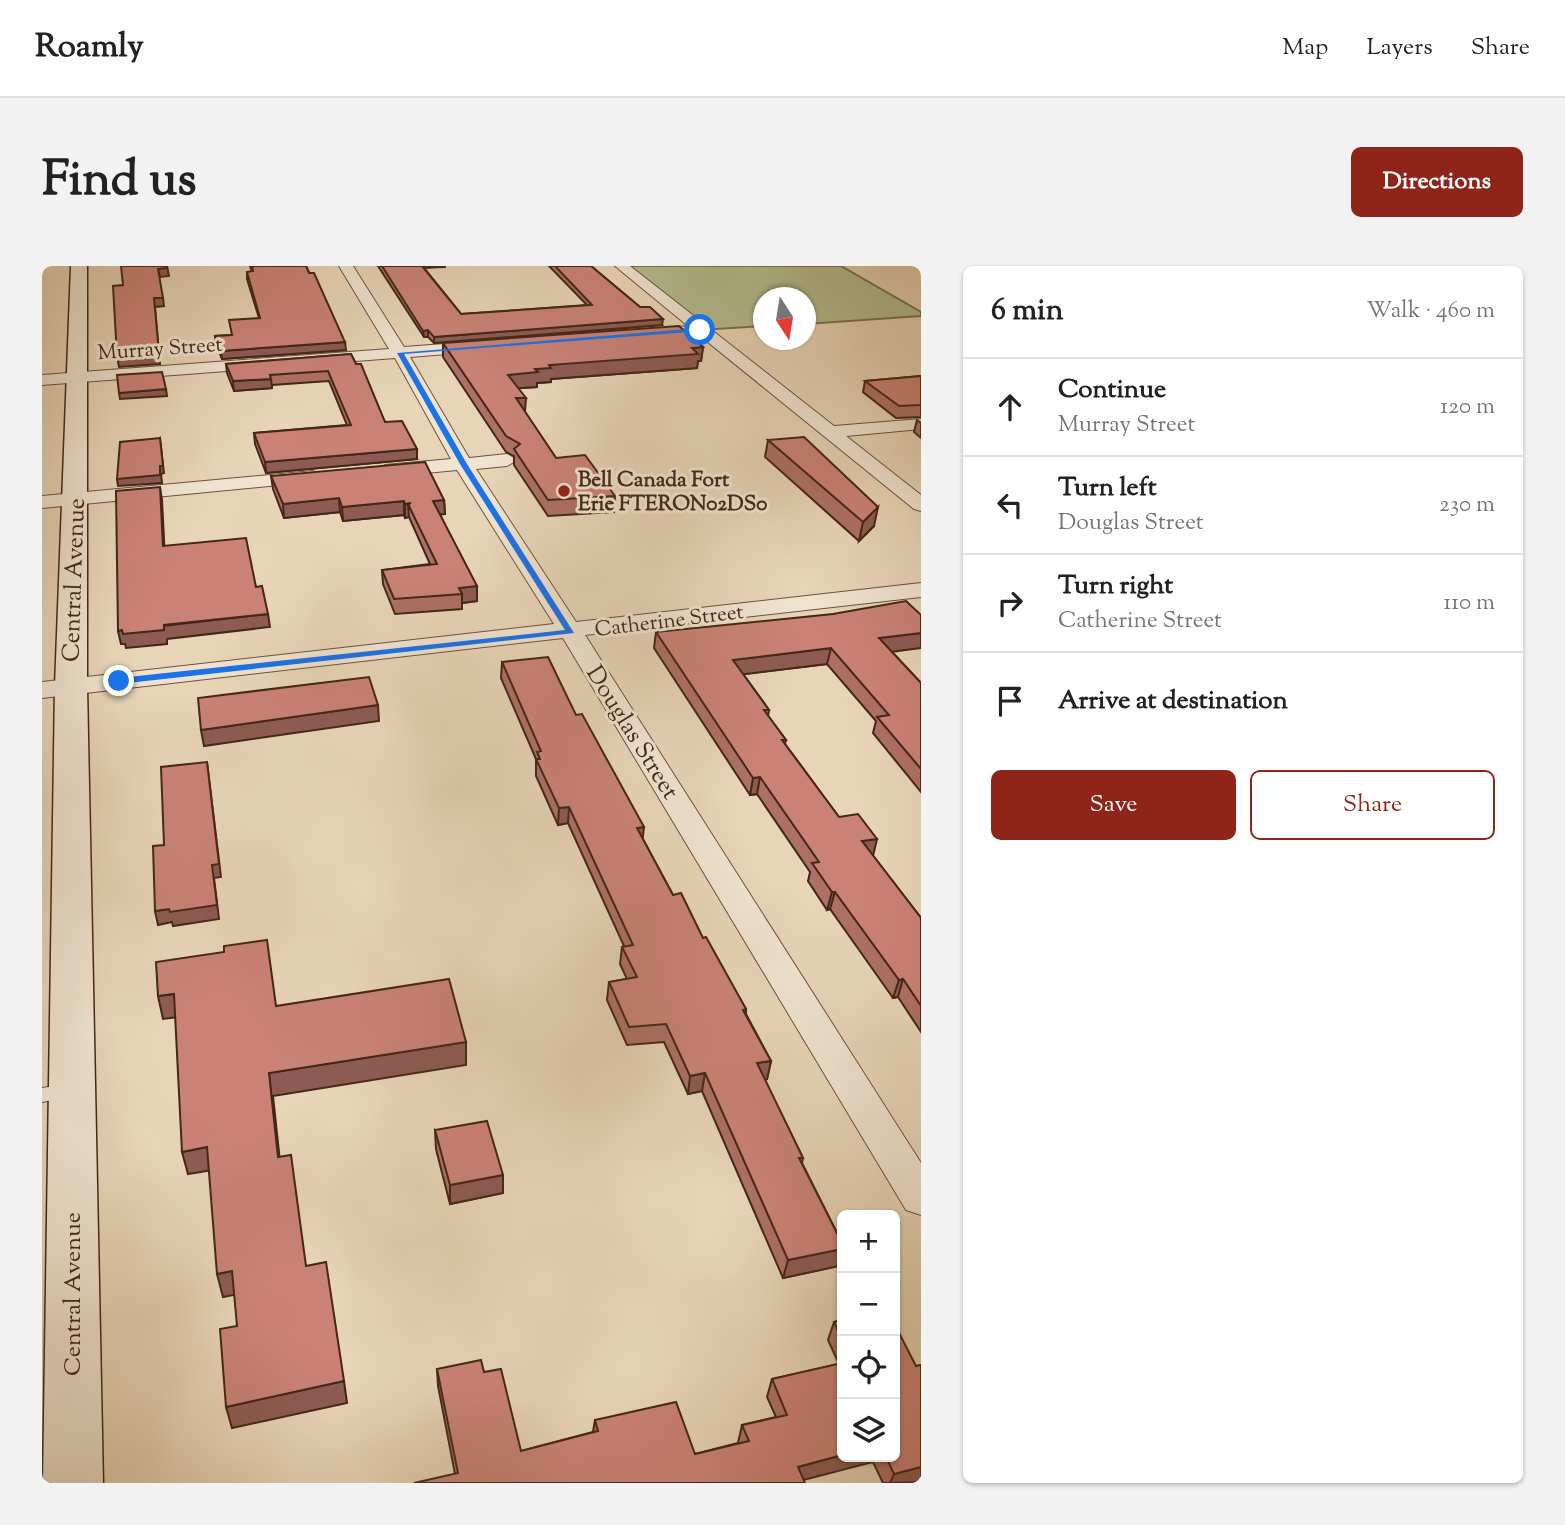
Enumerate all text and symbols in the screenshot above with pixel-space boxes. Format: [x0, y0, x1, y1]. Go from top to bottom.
text: Roamly [35, 24, 144, 72]
text: Map [1282, 31, 1328, 65]
text: Layers [1366, 31, 1433, 65]
text: Share [1471, 31, 1530, 65]
text: Find us [42, 147, 196, 217]
button: Directions [1351, 147, 1523, 217]
north arrow [753, 287, 816, 350]
text: 6 min [991, 290, 1063, 333]
text: Walk · 460 m [1367, 295, 1495, 328]
route start [684, 314, 715, 345]
street label: Murray Street [97, 331, 224, 369]
text: Continue [1058, 372, 1166, 409]
icon: ahead [991, 388, 1029, 426]
text: 120 m [1440, 391, 1495, 424]
text: Murray Street [1058, 409, 1195, 442]
place label: Bell Canada Fort Erie FTERON02DS0 [578, 466, 767, 520]
text: Turn left [1058, 470, 1157, 507]
marker: Bell Canada Fort Erie FTERON02DS0 [556, 483, 572, 499]
icon: left [991, 486, 1029, 524]
text: 230 m [1439, 489, 1495, 522]
street label: Central Avenue [55, 497, 95, 663]
text: Douglas Street [1058, 507, 1204, 540]
text: Turn right [1058, 568, 1173, 605]
icon: right [991, 584, 1029, 622]
text: 110 m [1444, 587, 1495, 620]
street label: Catherine Street [593, 598, 745, 646]
text: Catherine Street [1058, 605, 1222, 638]
street label: Douglas Street [577, 660, 686, 807]
route end [103, 665, 134, 696]
icon: arrive [991, 682, 1029, 720]
text: Arrive at destination [1058, 683, 1288, 720]
button: Save [991, 770, 1236, 840]
button: Share [1250, 770, 1495, 840]
map controls [837, 1210, 900, 1462]
button: + [837, 1210, 900, 1273]
street label: Central Avenue [57, 1212, 91, 1376]
button: − [837, 1273, 900, 1336]
button: locate [837, 1336, 900, 1399]
button: layers [837, 1399, 900, 1462]

